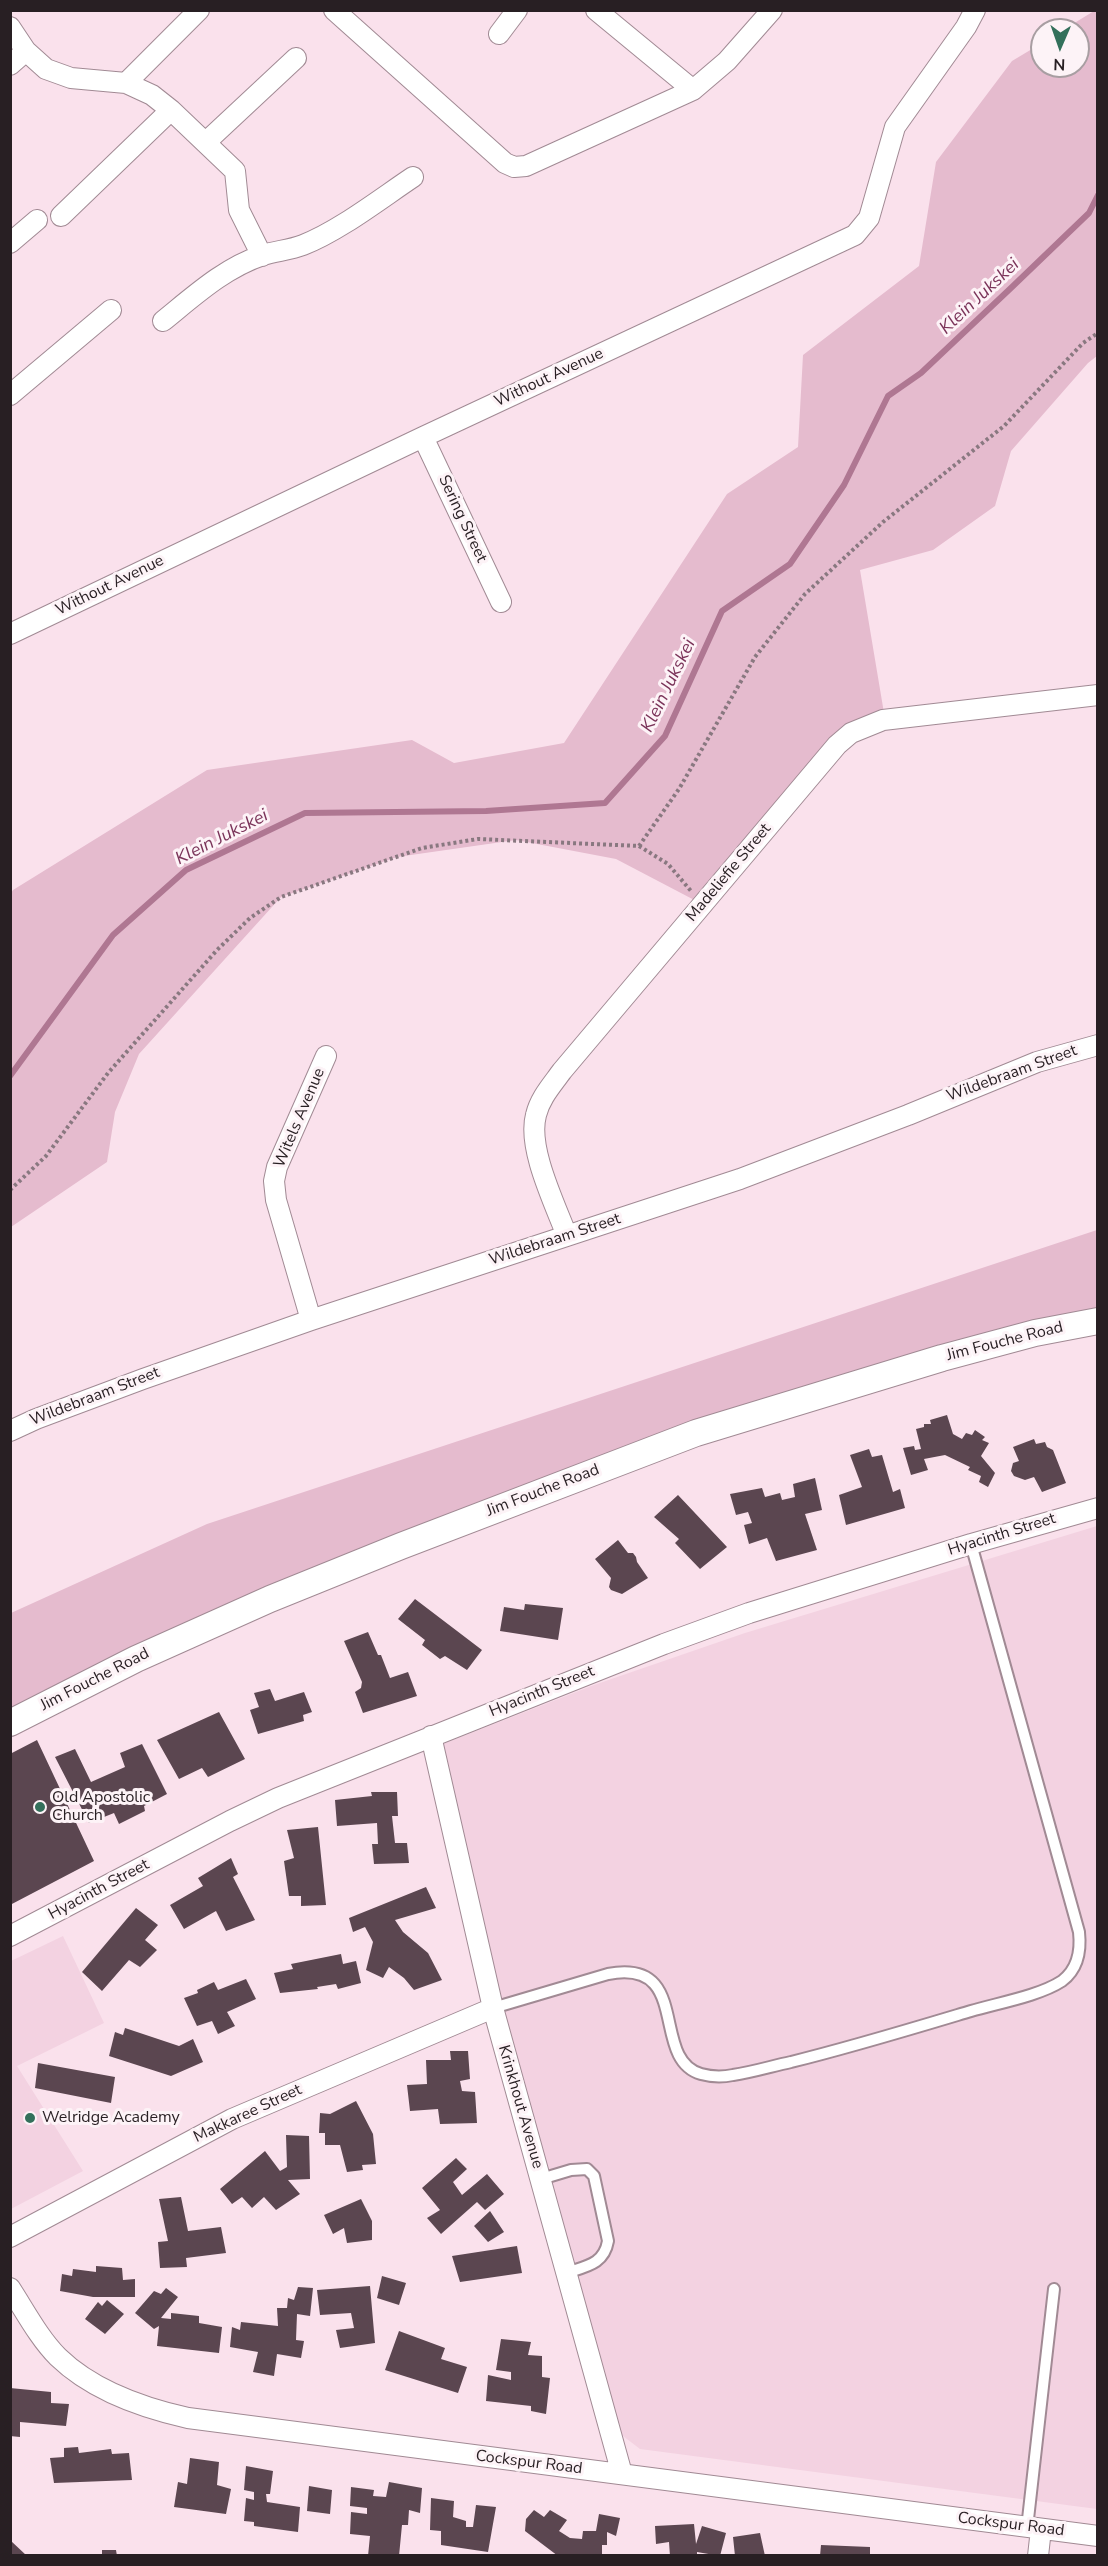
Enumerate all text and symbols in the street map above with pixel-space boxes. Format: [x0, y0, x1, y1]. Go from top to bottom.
north arrow [1030, 18, 1090, 78]
text: N [1053, 53, 1066, 75]
water label: Klein Jukskei [936, 255, 1024, 339]
street label: Without Avenue [491, 344, 607, 412]
street label: Sering Street [433, 472, 491, 566]
street label: Without Avenue [53, 551, 167, 621]
water label: Klein Jukskei [637, 636, 701, 736]
water label: Klein Jukskei [172, 805, 272, 871]
street label: Madeliefie Street [682, 820, 776, 926]
street label: Wildebraam Street [944, 1042, 1080, 1106]
street label: Witels Avenue [270, 1065, 330, 1171]
street label: Wildebraam Street [487, 1210, 623, 1270]
street label: Jim Fouche Road [945, 1318, 1065, 1366]
street label: Wildebraam Street [28, 1363, 162, 1431]
street label: Jim Fouche Road [484, 1461, 602, 1521]
street label: Hyacinth Street [946, 1510, 1058, 1560]
street label: Jim Fouche Road [37, 1644, 153, 1716]
street label: Hyacinth Street [487, 1662, 597, 1722]
place label: Old Apostolic Church [52, 1788, 150, 1826]
marker: Old Apostolic Church [33, 1800, 47, 1814]
street label: Hyacinth Street [45, 1855, 153, 1925]
street label: Krinkhout Avenue [493, 2043, 547, 2171]
street label: Makkaree Street [191, 2081, 305, 2147]
place label: Welridge Academy [42, 2108, 180, 2128]
marker: Welridge Academy [23, 2111, 37, 2125]
street label: Cockspur Road [475, 2447, 583, 2479]
street label: Cockspur Road [957, 2509, 1065, 2541]

